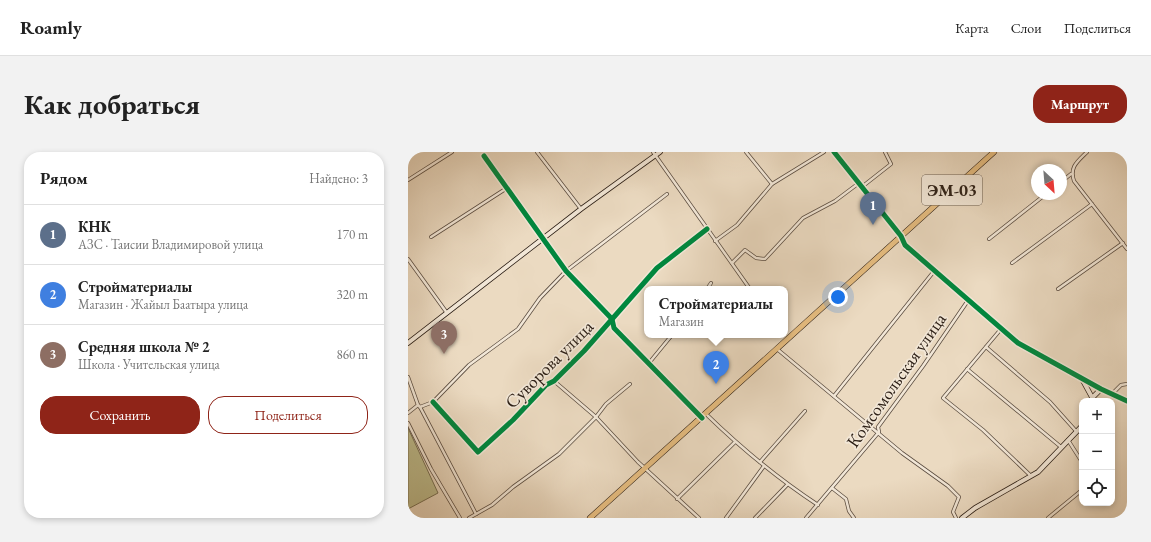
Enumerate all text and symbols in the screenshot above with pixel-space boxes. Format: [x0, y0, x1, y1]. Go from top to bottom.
text: Roamly [20, 15, 82, 40]
text: Карта [955, 19, 989, 37]
text: Слои [1011, 19, 1042, 37]
text: Поделиться [1064, 19, 1131, 37]
button: Маршрут [1033, 85, 1127, 123]
text: Как добраться [24, 86, 200, 122]
north arrow [1031, 164, 1067, 200]
text: Рядом [40, 167, 88, 189]
text: Найдено: 3 [309, 170, 368, 187]
road number: ЭМ-03 [922, 175, 982, 205]
pin: 1 [860, 192, 886, 225]
text: КНК [78, 217, 111, 236]
text: 1 [50, 226, 56, 243]
text: 170 m [337, 226, 368, 243]
text: АЗС · Таисии Владимировой улица [78, 236, 263, 253]
text: Стройматериалы [78, 277, 192, 296]
text: 2 [50, 286, 56, 303]
text: 320 m [337, 286, 368, 303]
popup [644, 286, 788, 338]
your location [828, 287, 848, 307]
text: Стройматериалы [659, 294, 773, 313]
text: Магазин · Жайыл Баатыра улица [78, 296, 248, 313]
street label: Комсомольская улица [841, 308, 952, 452]
text: Магазин [659, 313, 704, 330]
street label: Суворова улица [500, 314, 599, 413]
pin: 3 [431, 321, 457, 354]
text: Средняя школа № 2 [78, 337, 210, 356]
text: 3 [50, 346, 56, 363]
text: 860 m [337, 346, 368, 363]
pin: 2 [703, 351, 729, 384]
text: Школа · Учительская улица [78, 356, 220, 373]
button: Сохранить [40, 396, 200, 434]
button: Поделиться [208, 396, 368, 434]
map controls [1079, 398, 1115, 506]
button: + [1079, 398, 1115, 434]
button: − [1079, 434, 1115, 470]
button: locate [1079, 470, 1115, 506]

